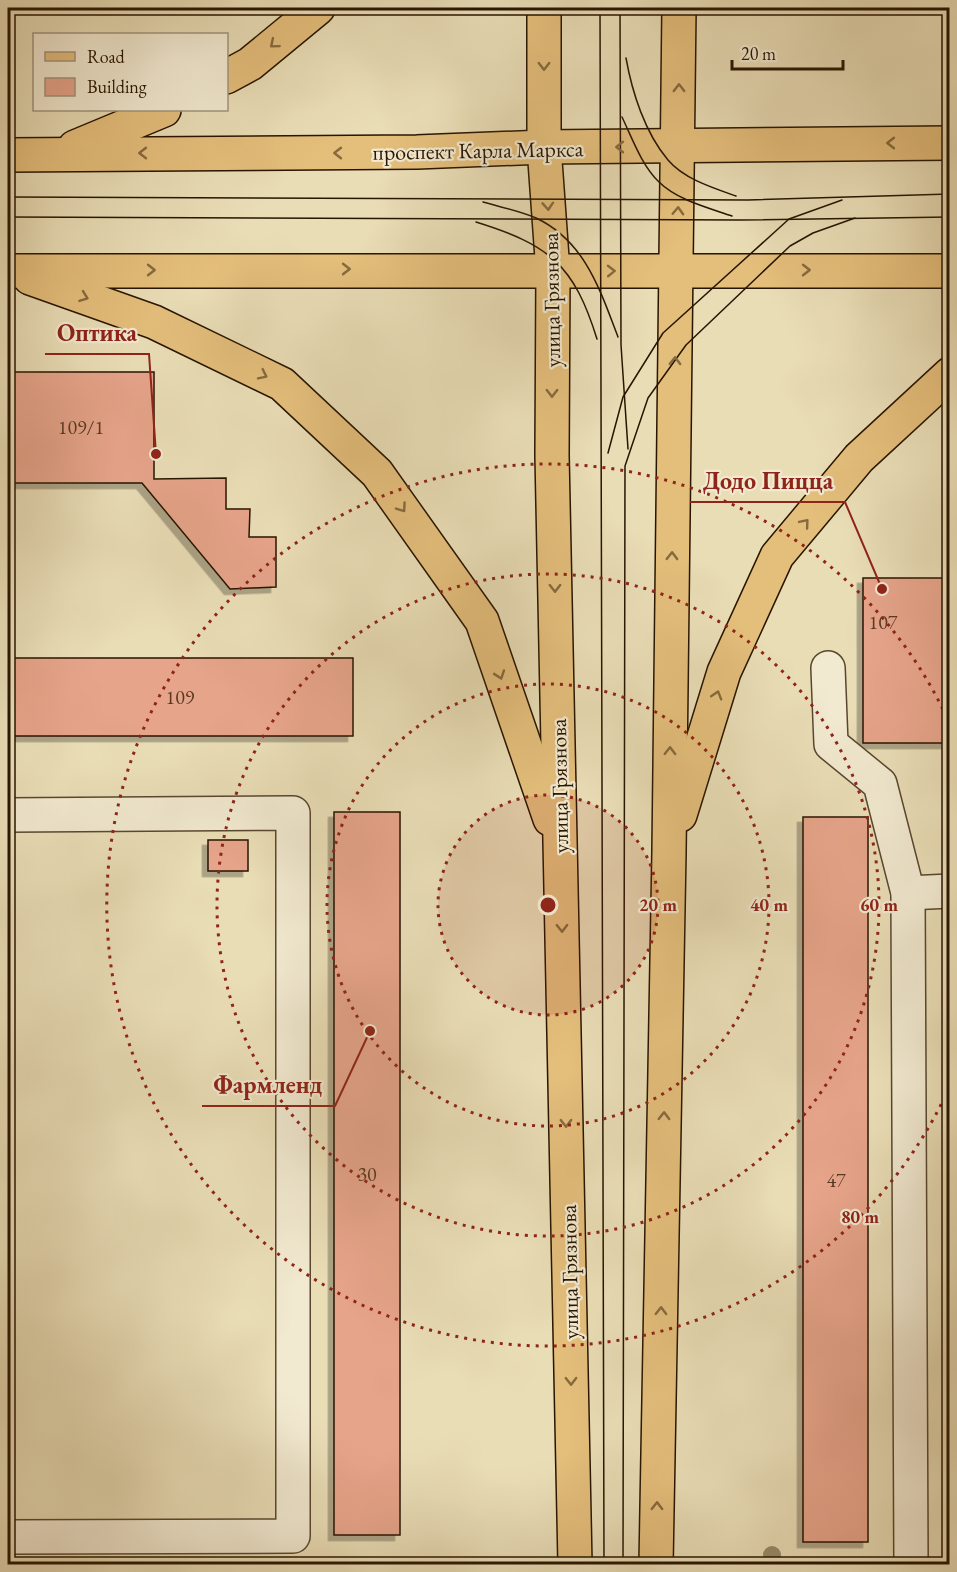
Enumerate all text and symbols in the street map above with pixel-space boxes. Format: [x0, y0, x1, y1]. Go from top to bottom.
legend [33, 33, 228, 111]
scale bar [732, 33, 843, 71]
one-way arrow [270, 37, 281, 48]
text: 20 m [741, 42, 776, 65]
text: Road [87, 45, 126, 68]
one-way arrow [538, 61, 550, 70]
text: Building [87, 75, 147, 98]
one-way arrow [673, 83, 685, 92]
street label: проспект Карла Маркса [372, 134, 584, 167]
one-way arrow [887, 137, 896, 149]
one-way arrow [616, 141, 625, 153]
one-way arrow [139, 147, 148, 159]
one-way arrow [334, 147, 343, 159]
one-way arrow [542, 201, 555, 210]
one-way arrow [671, 207, 684, 216]
street label: улица Грязнова [536, 232, 567, 368]
one-way arrow [342, 263, 351, 275]
one-way arrow [147, 264, 156, 276]
one-way arrow [802, 264, 811, 276]
one-way arrow [607, 265, 616, 277]
one-way arrow [78, 290, 89, 303]
callout: Оптика [45, 312, 149, 354]
text: Оптика [57, 317, 138, 348]
one-way arrow [669, 357, 682, 366]
one-way arrow [256, 367, 267, 379]
one-way arrow [546, 389, 558, 398]
house number: 109/1 [58, 414, 104, 440]
callout: Додо Пицца [690, 460, 845, 502]
text: Додо Пицца [703, 465, 834, 496]
one-way arrow [395, 502, 406, 513]
one-way arrow [798, 519, 809, 530]
one-way arrow [666, 552, 678, 561]
one-way arrow [549, 584, 561, 593]
house number: 107 [869, 609, 898, 635]
one-way arrow [493, 669, 506, 680]
house number: 109 [166, 684, 195, 710]
one-way arrow [710, 690, 722, 701]
street label: улица Грязнова [544, 718, 575, 854]
one-way arrow [664, 747, 676, 756]
text: 20 m [639, 893, 677, 916]
text: 40 m [750, 893, 788, 916]
text: 60 m [860, 893, 898, 916]
centre of rings [538, 895, 558, 915]
one-way arrow [556, 924, 568, 933]
callout: Фармленд [202, 1064, 335, 1106]
text: Фармленд [214, 1069, 323, 1100]
one-way arrow [658, 1112, 670, 1121]
one-way arrow [560, 1119, 572, 1128]
house number: 30 [357, 1161, 377, 1187]
house number: 47 [826, 1167, 846, 1193]
street label: улица Грязнова [554, 1204, 585, 1340]
text: 80 m [841, 1205, 879, 1228]
one-way arrow [654, 1307, 667, 1316]
one-way arrow [565, 1377, 577, 1386]
one-way arrow [651, 1502, 663, 1511]

